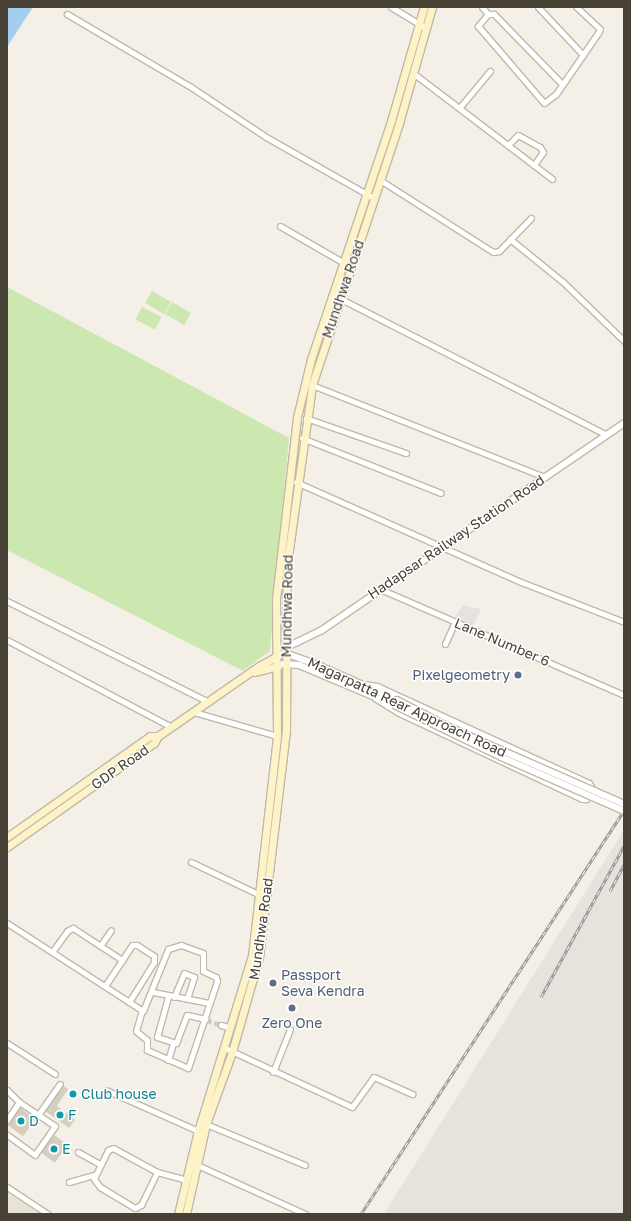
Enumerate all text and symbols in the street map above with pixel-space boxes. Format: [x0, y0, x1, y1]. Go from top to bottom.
street label: Mundhwa Road [318, 238, 368, 340]
street label: Hadapsar Railway Station Road [364, 471, 548, 603]
street label: Mundhwa Road [278, 554, 296, 658]
street label: Lane Number 6 [452, 614, 552, 670]
street label: Magarpatta Rear Approach Road [305, 653, 509, 761]
place label: Pixelgeometry [412, 667, 510, 683]
marker: Pixelgeometry [513, 670, 523, 680]
street label: GDP Road [88, 741, 152, 793]
street label: Mundhwa Road [246, 877, 276, 981]
place label: Passport Seva Kendra [281, 967, 365, 1000]
marker: Passport Seva Kendra [268, 978, 278, 988]
marker: Zero One [287, 1003, 297, 1013]
place label: Zero One [262, 1015, 322, 1031]
place label: Club house [81, 1086, 157, 1102]
marker: Club house [68, 1089, 78, 1099]
place label: F [68, 1107, 76, 1123]
marker: F [55, 1110, 65, 1120]
place label: D [29, 1113, 39, 1129]
marker: D [16, 1116, 26, 1126]
place label: E [62, 1141, 71, 1157]
marker: E [49, 1144, 59, 1154]

